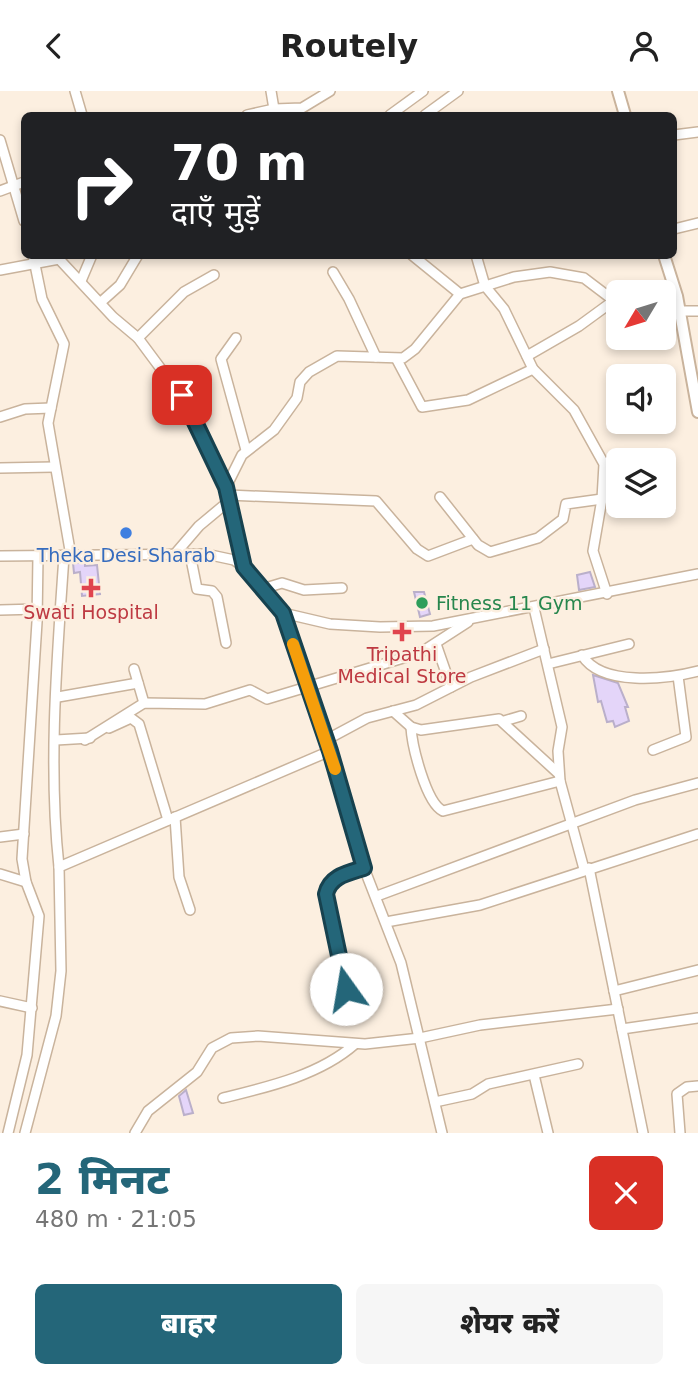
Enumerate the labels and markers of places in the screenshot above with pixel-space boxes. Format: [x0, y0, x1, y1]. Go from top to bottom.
pin [152, 365, 212, 425]
marker: Theka Desi Sharab [118, 525, 134, 541]
place label: Theka Desi Sharab [36, 544, 215, 566]
marker: Swati Hospital [81, 578, 101, 598]
place label: Fitness 11 Gym [436, 592, 583, 614]
marker: Fitness 11 Gym [414, 595, 430, 611]
place label: Swati Hospital [23, 601, 159, 623]
marker: Tripathi Medical Store [394, 624, 410, 640]
place label: Tripathi Medical Store [337, 643, 467, 687]

